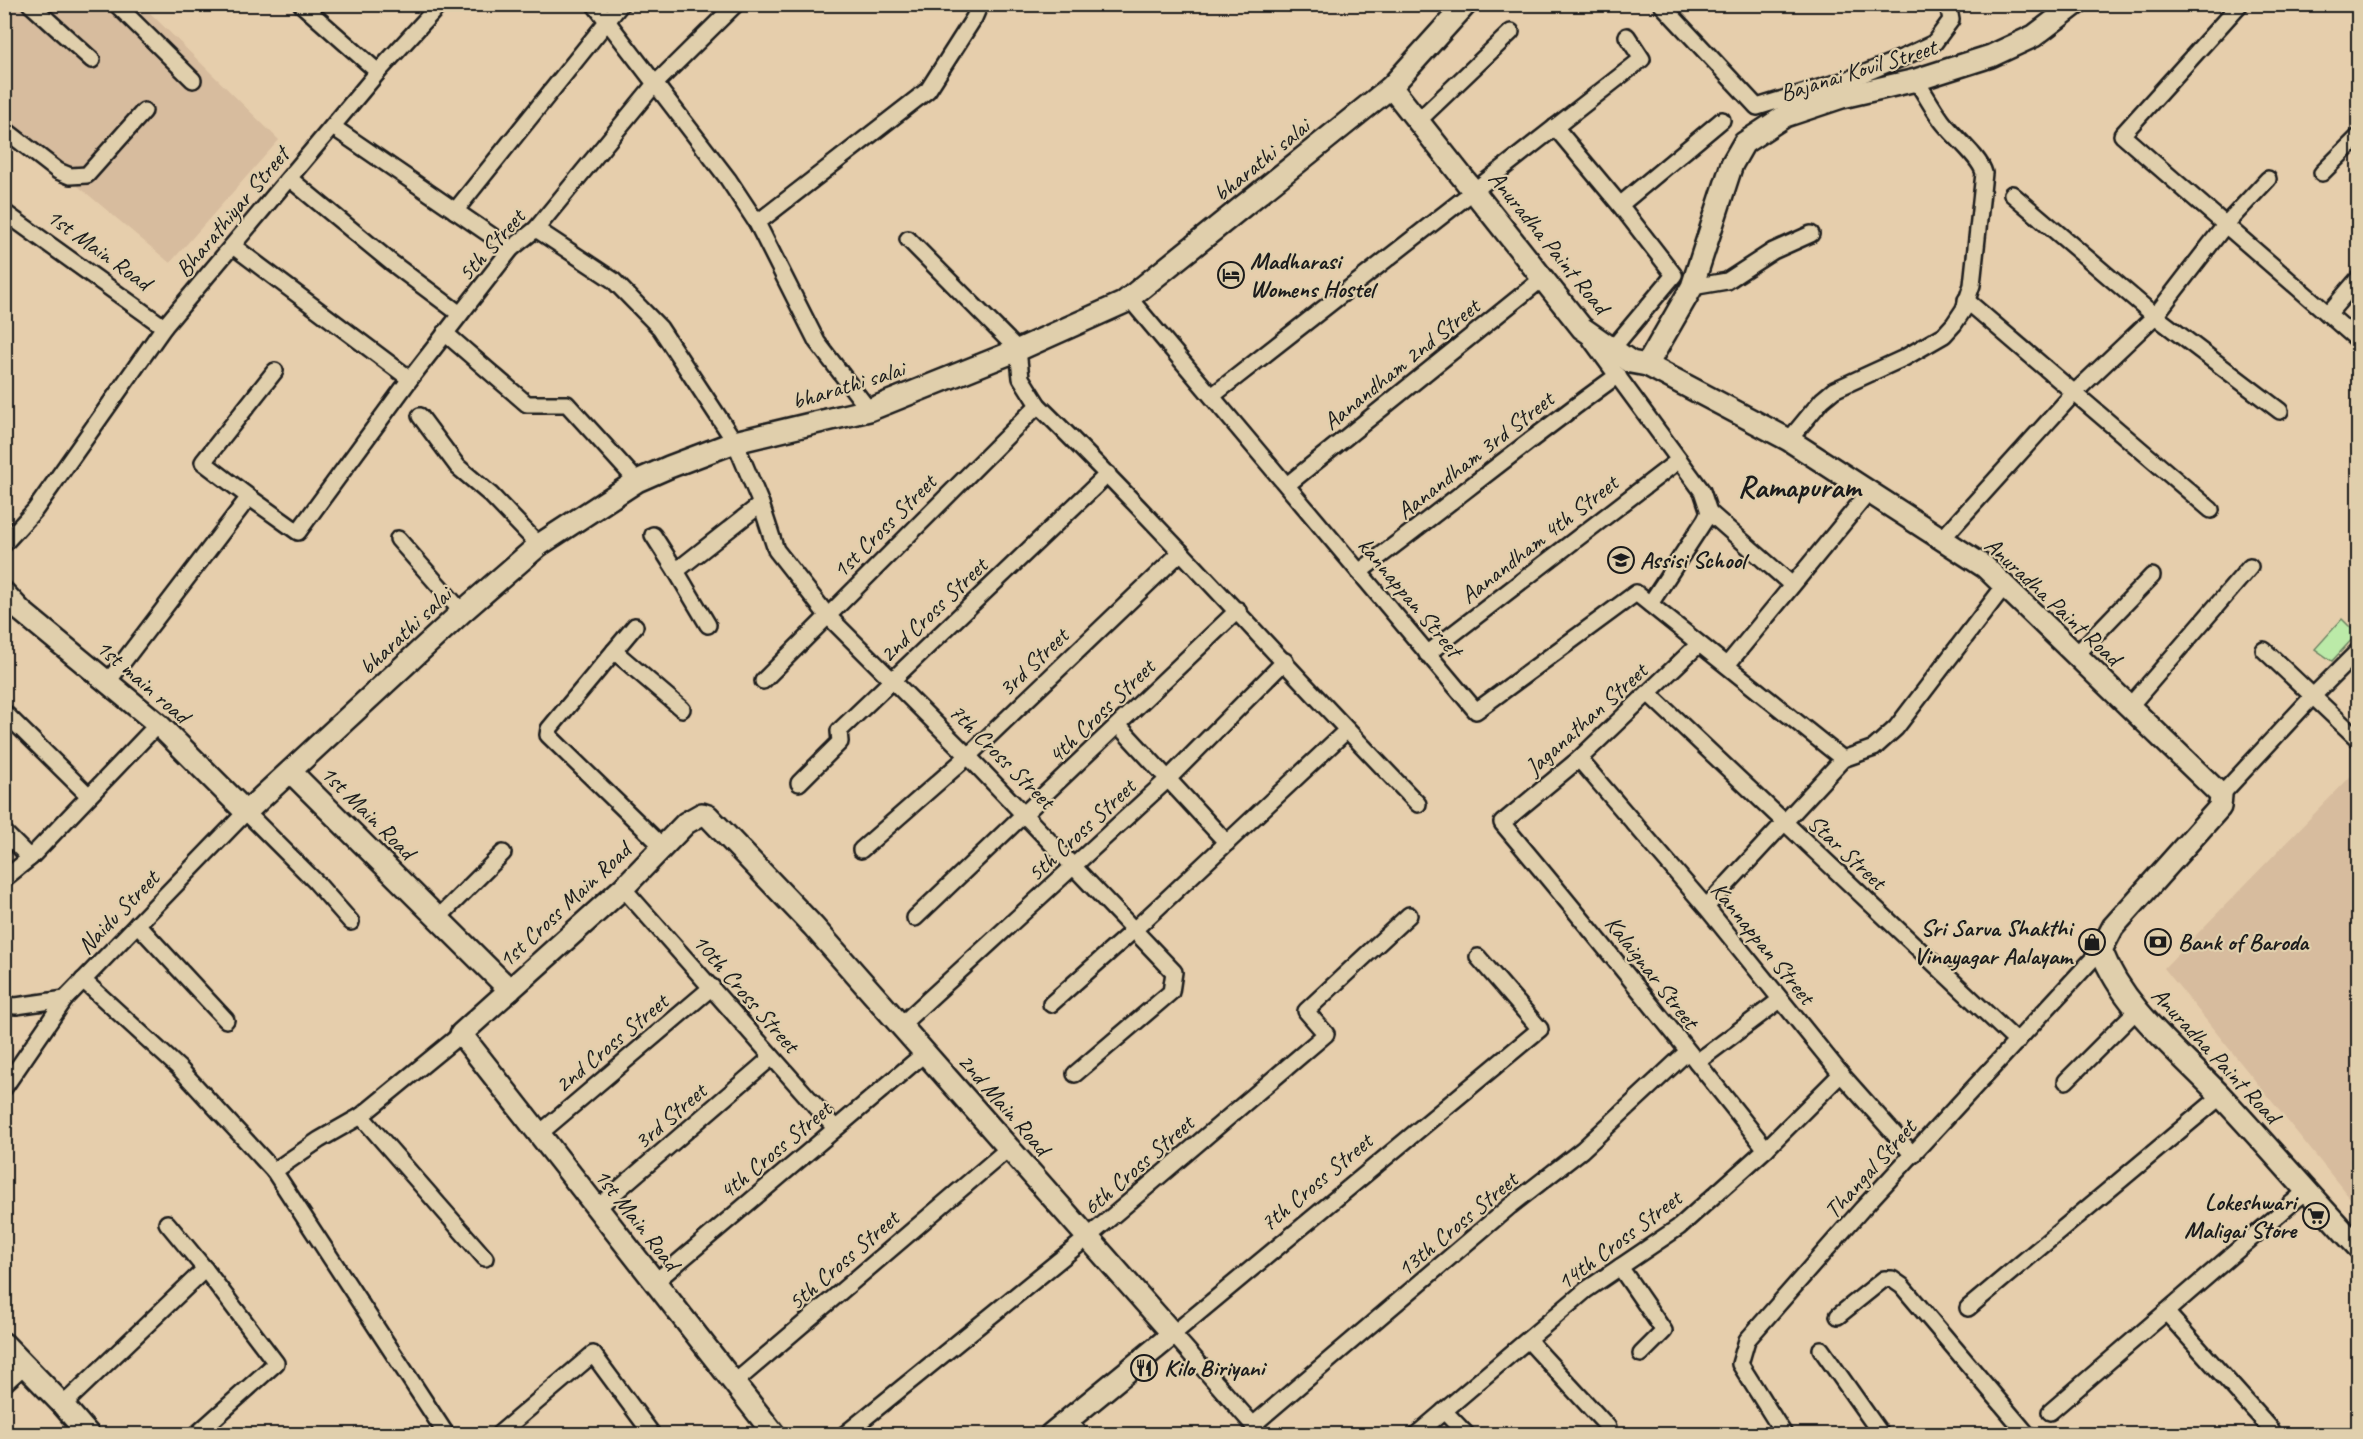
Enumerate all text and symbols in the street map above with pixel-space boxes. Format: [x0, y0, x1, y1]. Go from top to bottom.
street label: Bajanai Kovil Street [1776, 31, 1942, 108]
street label: bharathi salai [1206, 110, 1318, 208]
street label: Bharathiyar Street [169, 138, 297, 283]
street label: Anuradha Paint Road [1482, 164, 1618, 323]
street label: 1st Main Road [41, 201, 160, 299]
street label: 5th Street [451, 201, 533, 287]
place label: Madharasi Womens Hostel [1250, 246, 1379, 304]
hotel icon: Madharasi Womens Hostel [1216, 260, 1246, 290]
street label: Aanandham 2nd Street [1316, 290, 1487, 436]
street label: bharathi salai [788, 353, 911, 416]
street label: Aanandham 3rd Street [1390, 383, 1561, 526]
street label: 1st Cross Street [826, 466, 944, 584]
street label: Aanandham 4th Street [1454, 467, 1625, 610]
district label: Ramapuram [1738, 468, 1863, 506]
street label: Anuradha Paint Road [1978, 530, 2130, 674]
street label: kannappan Street [1351, 531, 1471, 665]
school or university icon: Assisi School [1606, 545, 1636, 575]
place label: Assisi School [1640, 545, 1750, 575]
street label: 2nd Cross Street [872, 549, 995, 669]
street label: bharathi salai [352, 578, 460, 682]
street label: 3rd Street [991, 620, 1076, 703]
street label: 1st main road [90, 632, 199, 732]
street label: 4th Cross Street [1041, 651, 1162, 770]
street label: Jaganathan Street [1518, 655, 1655, 782]
street label: 7th Cross Street [943, 697, 1063, 817]
street label: 1st Main Road [314, 758, 424, 868]
street label: 5th Cross Street [1020, 771, 1143, 888]
street label: Star Street [1801, 808, 1894, 897]
street label: 1st Cross Main Road [491, 833, 639, 974]
street label: Naidu Street [71, 862, 167, 960]
street label: Kannappan Street [1704, 876, 1823, 1012]
street label: Kalaignar Street [1598, 909, 1707, 1036]
place label: Sri Sarva Shakthi Vinayagar Aalayam [1914, 913, 2075, 971]
street label: 10th Cross Street [686, 927, 807, 1060]
shop icon: Sri Sarva Shakthi Vinayagar Aalayam [2077, 927, 2107, 957]
bank icon: Bank of Baroda [2143, 927, 2173, 957]
place label: Bank of Baroda [2178, 927, 2310, 957]
street label: Anuradha Paint Road [2145, 980, 2289, 1132]
street label: 2nd Cross Street [548, 985, 676, 1099]
street label: 2nd Main Road [951, 1047, 1059, 1164]
street label: 3rd Street [628, 1075, 714, 1156]
street label: 4th Cross Street [713, 1093, 839, 1206]
street label: 6th Cross Street [1076, 1107, 1201, 1222]
street label: Thangal Street [1817, 1111, 1924, 1225]
street label: 7th Cross Street [1254, 1125, 1380, 1238]
street label: 1st Main Road [588, 1162, 689, 1279]
street label: 13th Cross Street [1390, 1163, 1525, 1283]
street label: 14th Cross Street [1551, 1182, 1689, 1297]
place label: Lokeshwari Maligai Store [2184, 1187, 2299, 1245]
supermarket icon: Lokeshwari Maligai Store [2301, 1201, 2331, 1231]
street label: 5th Cross Street [781, 1202, 906, 1317]
restaurant icon: Kilo Biriyani [1129, 1353, 1159, 1383]
place label: Kilo Biriyani [1164, 1353, 1267, 1383]

